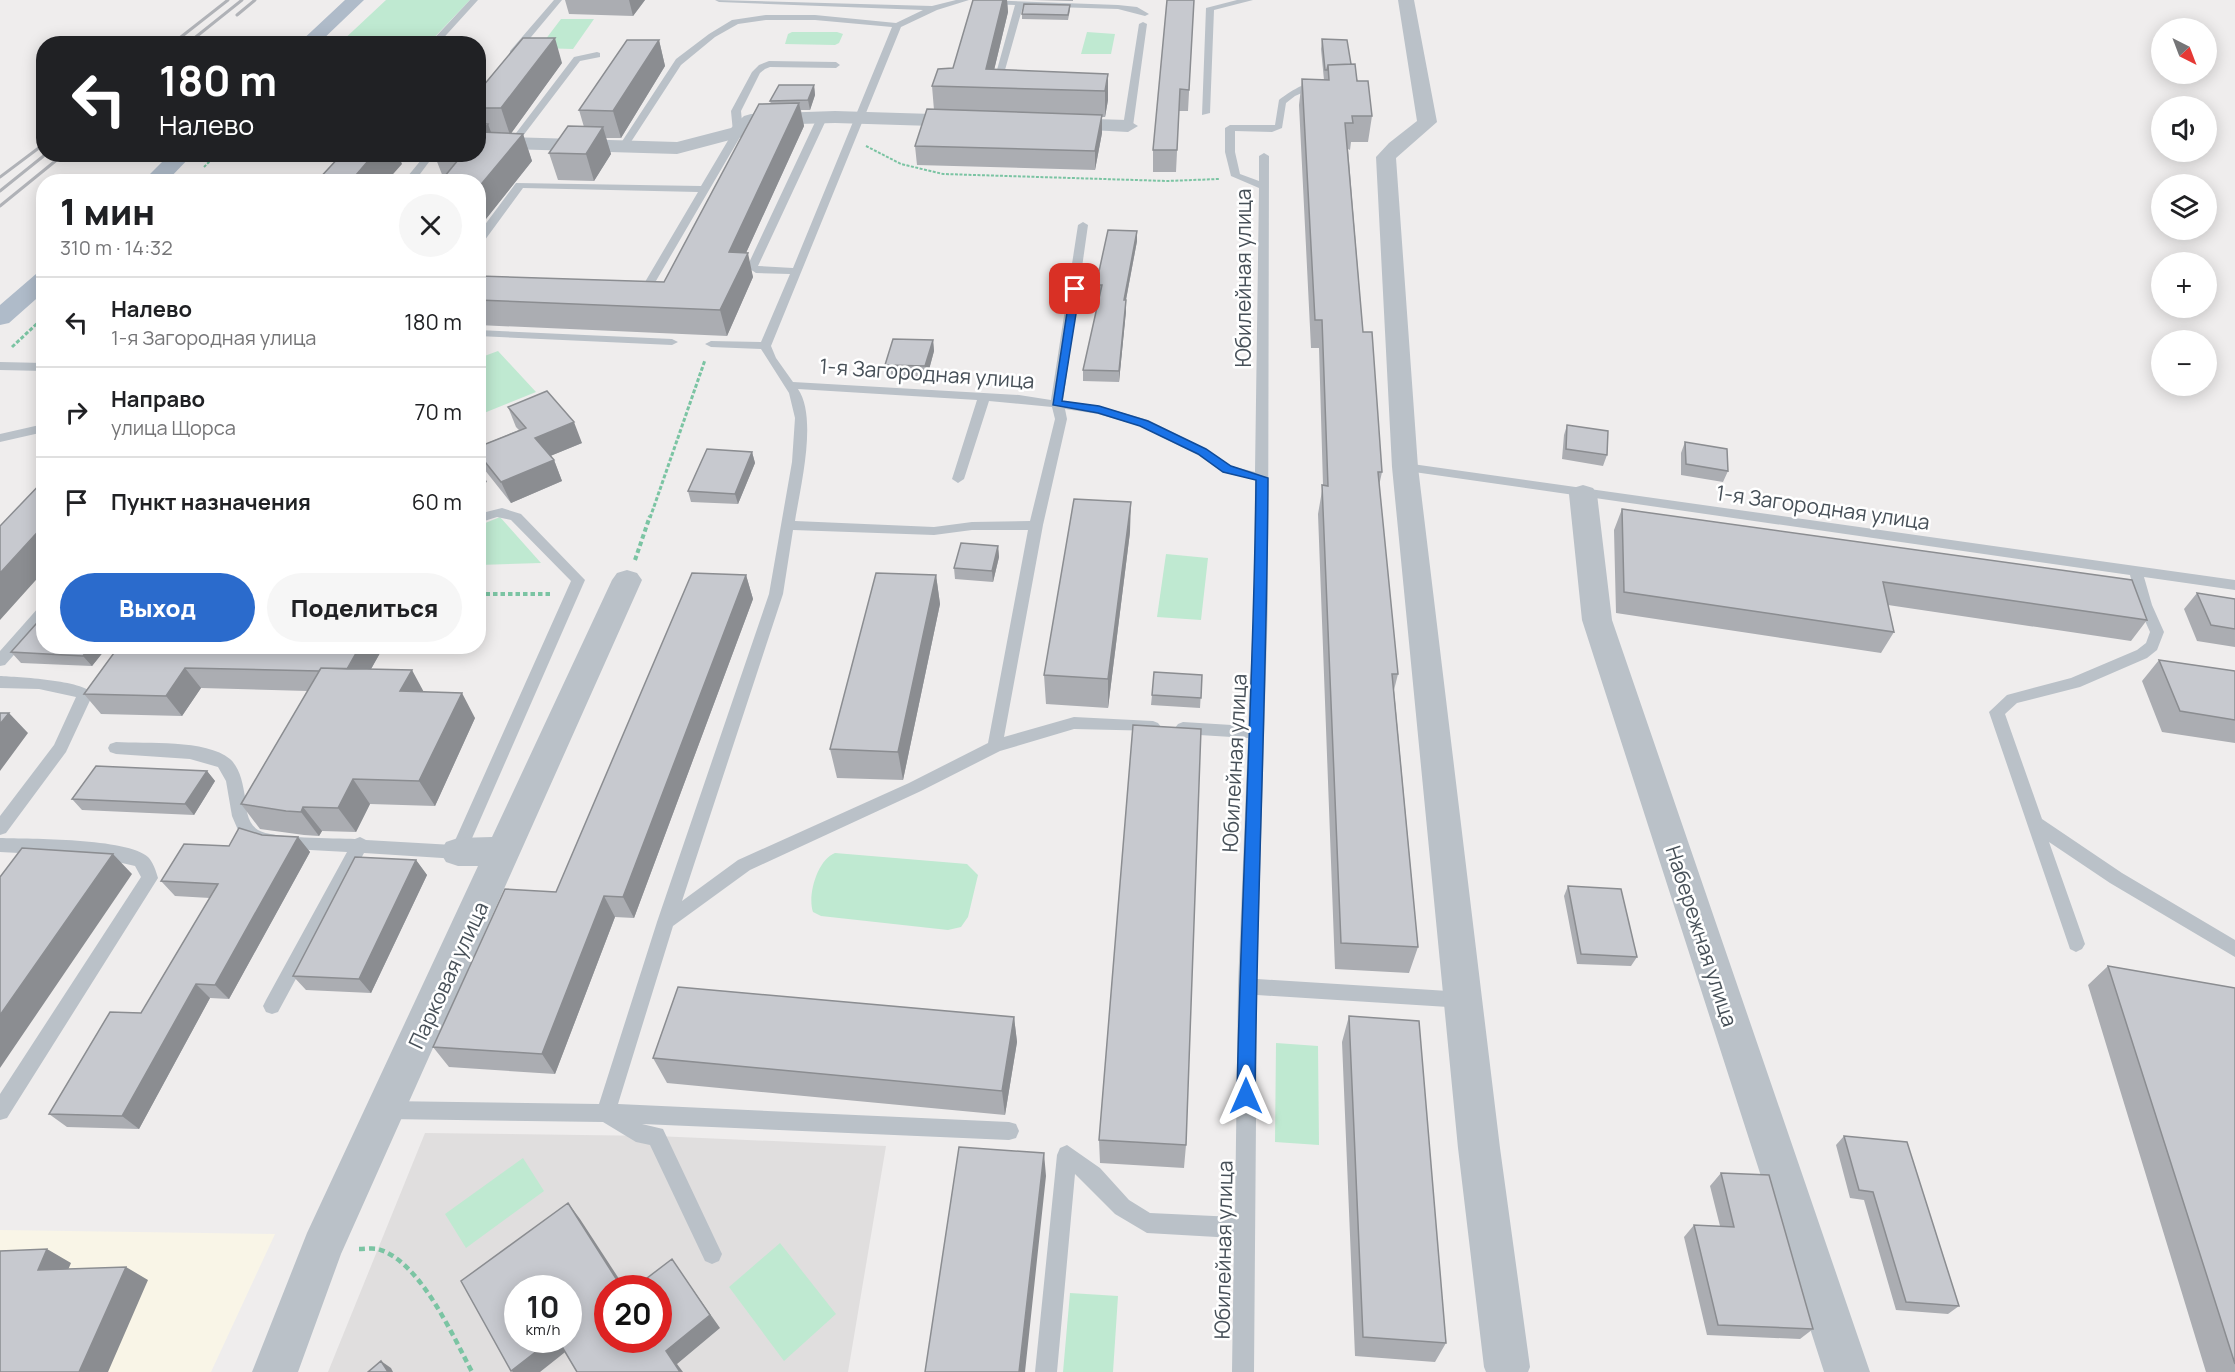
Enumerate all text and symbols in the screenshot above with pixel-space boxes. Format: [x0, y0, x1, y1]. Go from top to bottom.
north arrow [2151, 18, 2217, 84]
map controls [2151, 18, 2217, 396]
text: 180 m [159, 51, 277, 109]
icon: left [60, 60, 138, 138]
button: sound [2151, 96, 2217, 162]
text: Налево [159, 106, 254, 143]
button: layers [2151, 174, 2217, 240]
text: 1 мин [60, 187, 155, 236]
street label: Юбилейная улица [1229, 189, 1257, 367]
button: close [399, 194, 462, 257]
text: 310 m · 14:32 [60, 234, 173, 261]
button: + [2151, 252, 2217, 318]
pin [1049, 263, 1100, 314]
icon: arrive [1058, 272, 1091, 305]
text: Налево [111, 294, 192, 324]
icon: left [60, 306, 93, 339]
text: 180 m [404, 307, 462, 337]
text: 1-я Загородная улица [111, 324, 316, 351]
button: − [2151, 330, 2217, 396]
street label: 1-я Загородная улица [818, 352, 1036, 394]
text: Направо [111, 384, 205, 414]
icon: right [60, 396, 93, 429]
text: 70 m [414, 397, 462, 427]
text: улица Щорса [111, 414, 236, 441]
street label: 1-я Загородная улица [1714, 478, 1932, 536]
icon: arrive [60, 486, 93, 519]
text: Пункт назначения [111, 487, 311, 517]
text: 60 m [412, 487, 462, 517]
button: Выход [60, 573, 255, 642]
button: Поделиться [267, 573, 462, 642]
street label: Юбилейная улица [1215, 673, 1253, 853]
street label: Набережная улица [1660, 842, 1744, 1030]
street label: Парковая улица [402, 897, 494, 1053]
position arrow [1214, 1064, 1278, 1128]
street label: Юбилейная улица [1207, 1160, 1239, 1340]
speed limit sign: 20 [594, 1275, 672, 1353]
text: 10 [527, 1286, 559, 1327]
text: km/h [526, 1319, 560, 1340]

